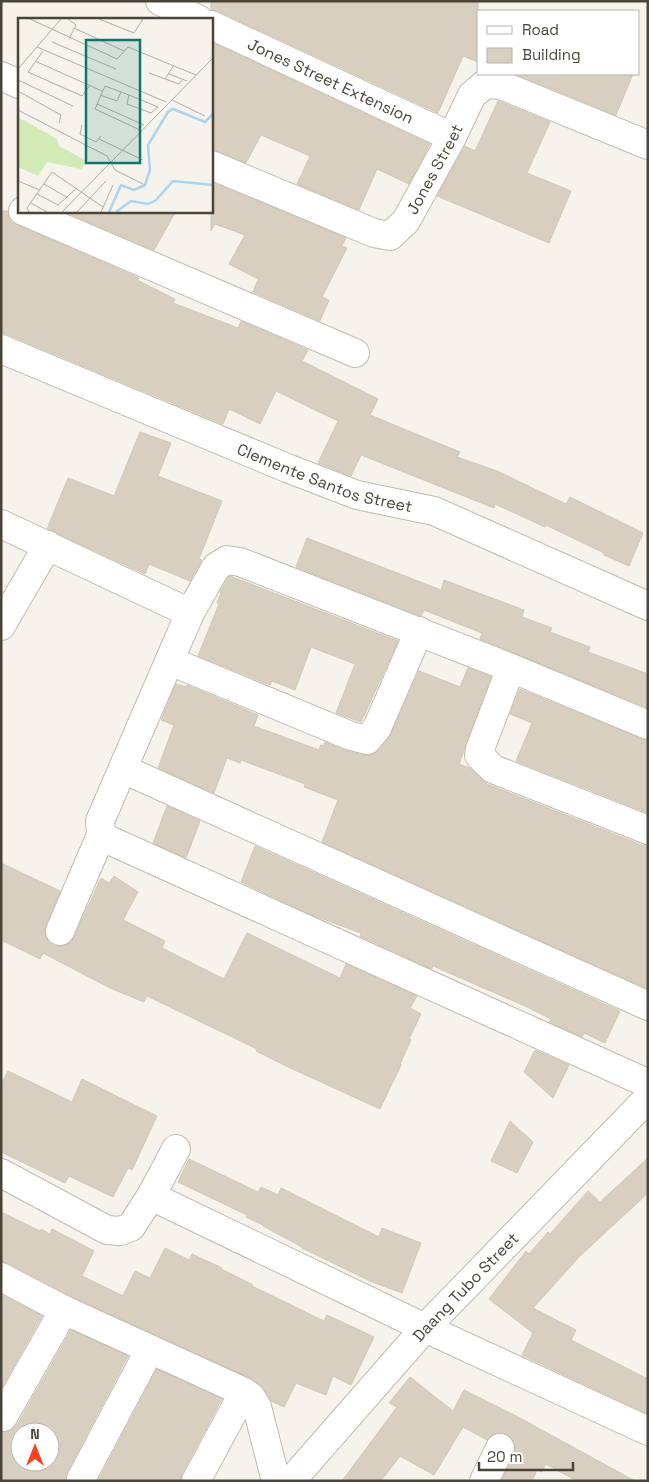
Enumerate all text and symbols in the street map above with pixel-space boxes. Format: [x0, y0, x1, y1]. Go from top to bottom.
legend [477, 10, 639, 75]
inset map [18, 18, 212, 212]
text: Road [522, 20, 559, 39]
street label: Jones Street Extension [244, 33, 417, 128]
text: Building [522, 45, 581, 64]
street label: Jones Street [401, 120, 467, 218]
street label: Clemente Santos Street [234, 438, 414, 517]
street label: Daang Tubo Street [408, 1228, 523, 1346]
north arrow [10, 1422, 60, 1472]
text: N [30, 1425, 40, 1443]
scale bar [479, 1440, 573, 1472]
text: 20 m [487, 1447, 522, 1466]

